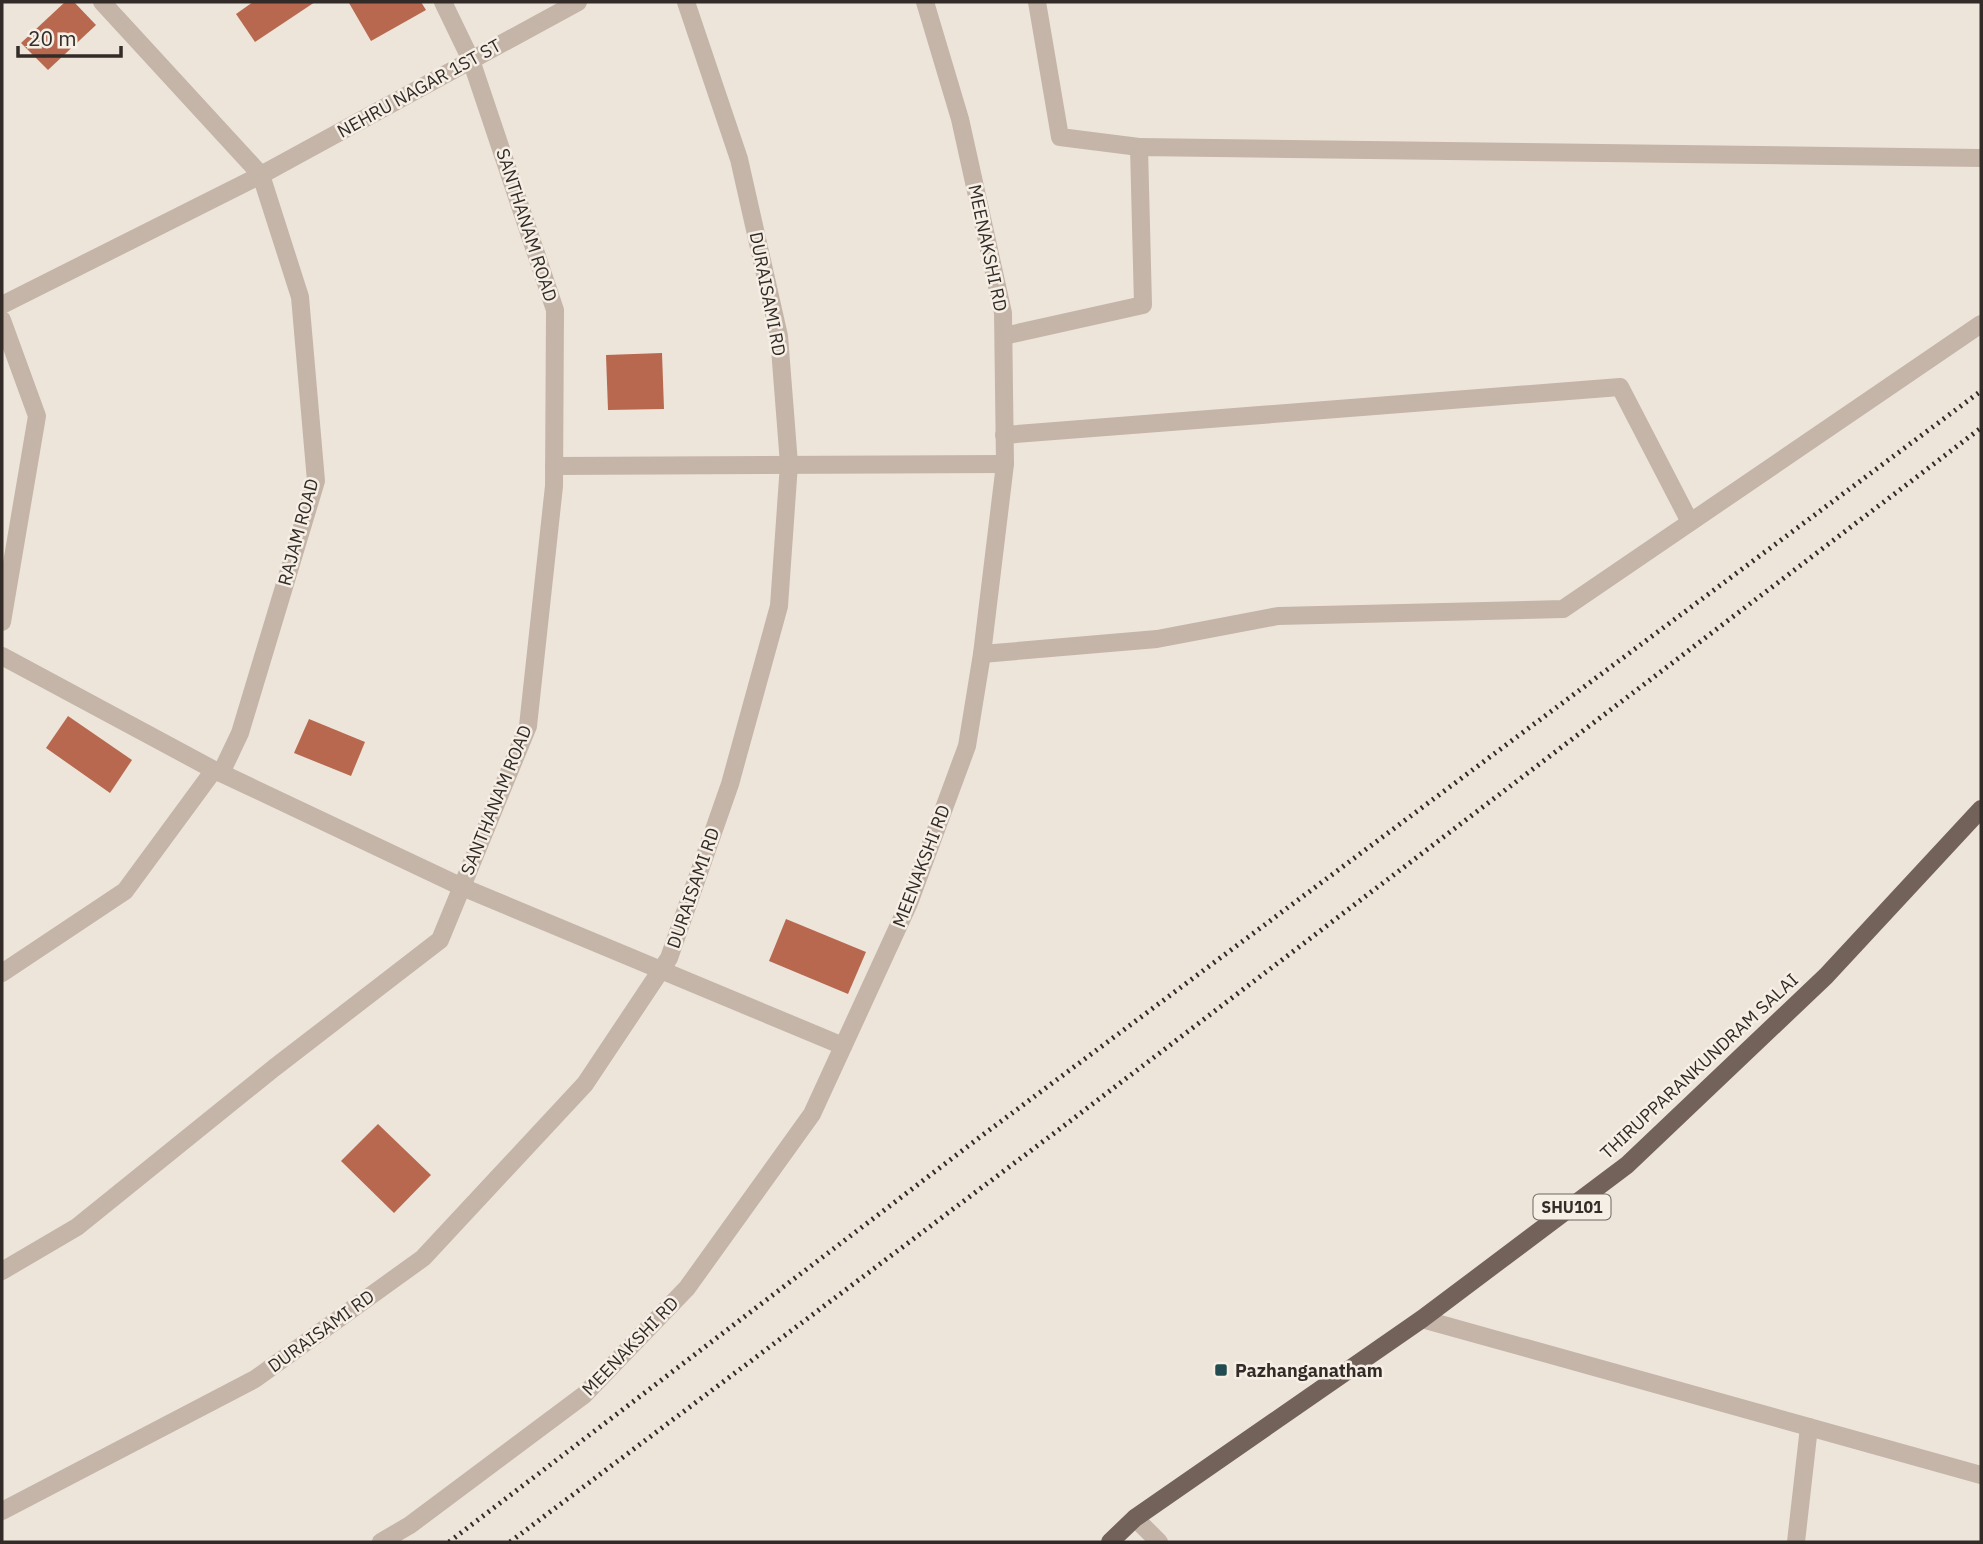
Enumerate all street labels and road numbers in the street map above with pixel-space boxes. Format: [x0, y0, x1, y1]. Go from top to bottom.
street label: NEHRU NAGAR 1ST ST [333, 33, 505, 143]
street label: SANTHANAM ROAD [491, 145, 563, 305]
street label: MEENAKSHI RD [963, 182, 1013, 314]
street label: DURAISAMI RD [745, 230, 791, 358]
street label: RAJAM ROAD [273, 476, 323, 588]
street label: SANTHANAM ROAD [455, 722, 537, 878]
street label: MEENAKSHI RD [887, 801, 955, 931]
street label: DURAISAMI RD [662, 825, 724, 951]
street label: THIRUPPARANKUNDRAM SALAI [1595, 968, 1803, 1164]
road number: SHU101 [1534, 1194, 1610, 1219]
street label: DURAISAMI RD [263, 1285, 379, 1377]
street label: MEENAKSHI RD [577, 1291, 683, 1401]

